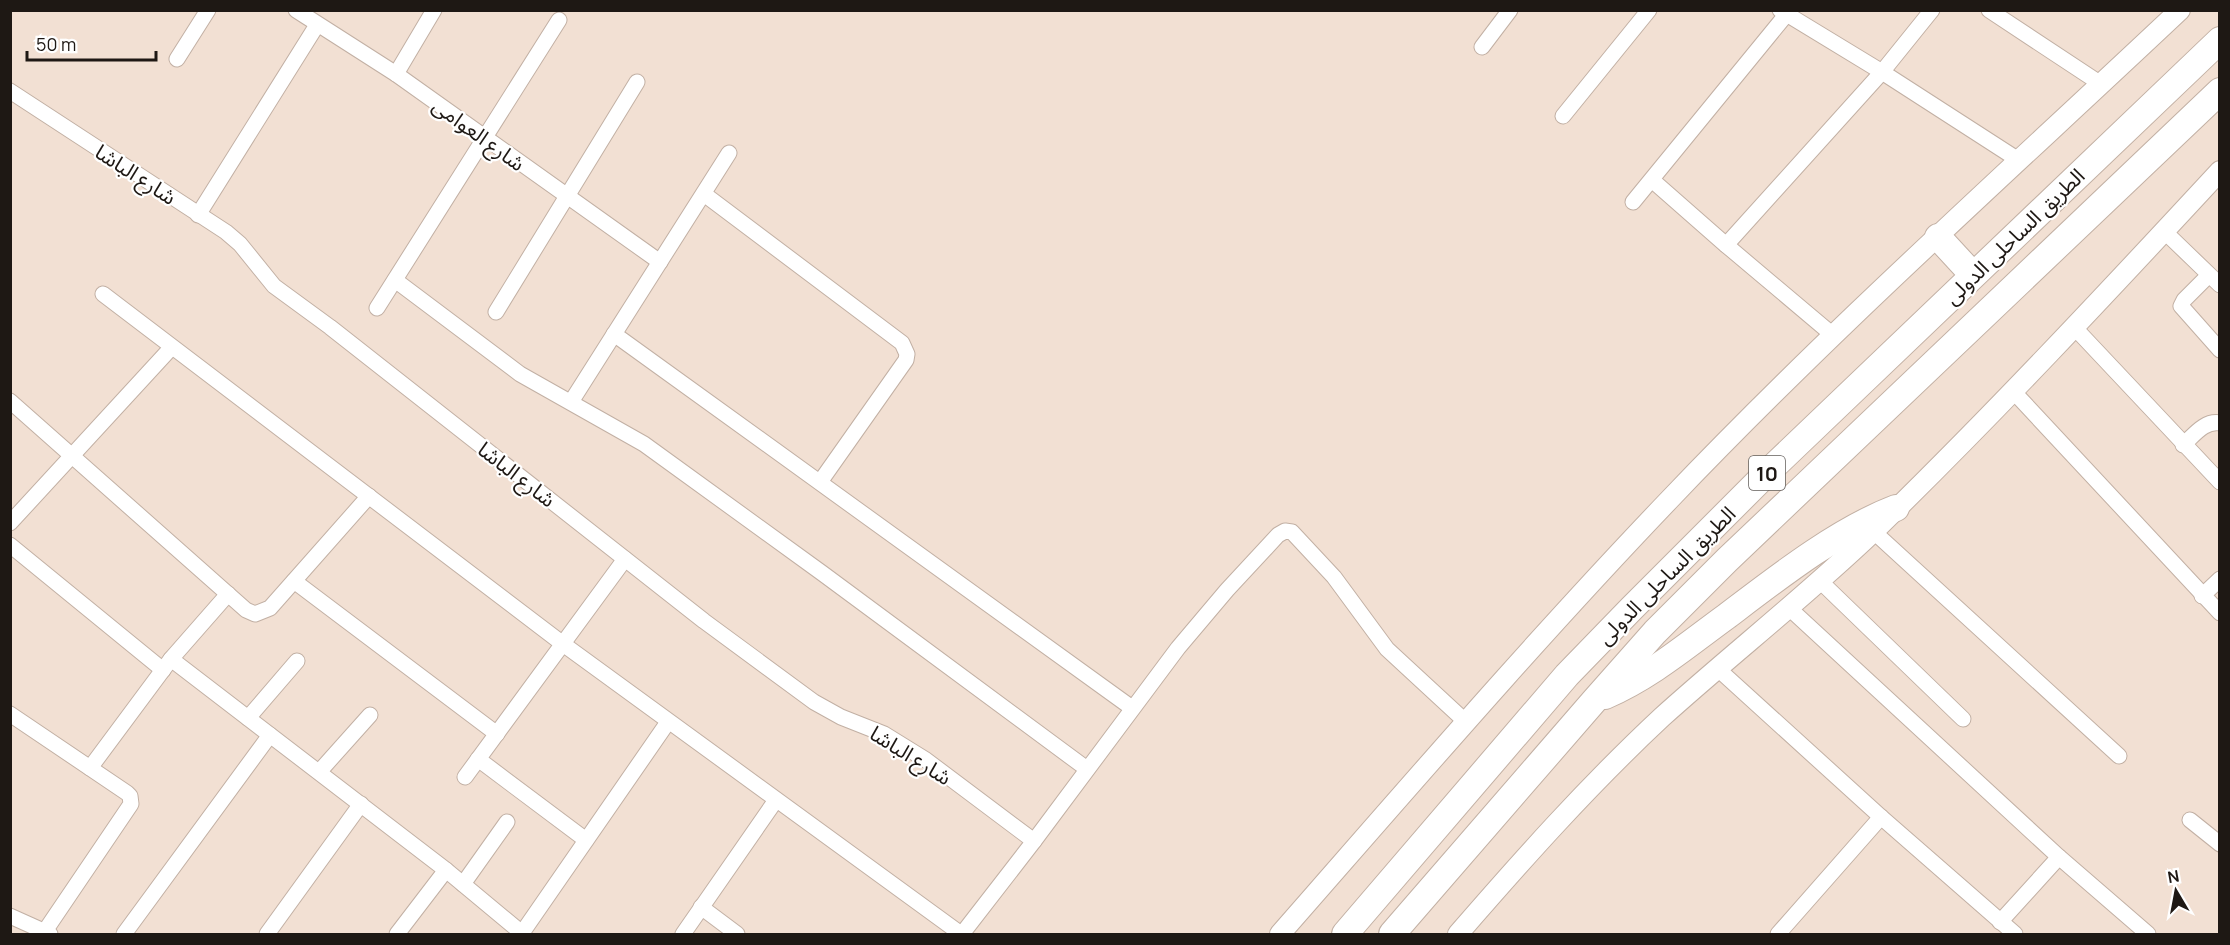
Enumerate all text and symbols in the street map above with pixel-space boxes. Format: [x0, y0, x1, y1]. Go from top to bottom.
scale bar [27, 24, 156, 62]
text: 50 m [36, 32, 76, 56]
street label: شارع العوامى [426, 91, 531, 179]
street label: شارع الباشا [89, 137, 182, 212]
street label: الطريق الساحلى الدولى [1938, 162, 2090, 310]
street label: شارع الباشا [471, 435, 562, 515]
road number: 10 [1749, 456, 1785, 490]
street label: الطريق الساحلى الدولى [1591, 500, 1741, 650]
street label: شارع الباشا [864, 719, 957, 793]
north arrow [2146, 861, 2206, 921]
text: N [2166, 864, 2181, 888]

